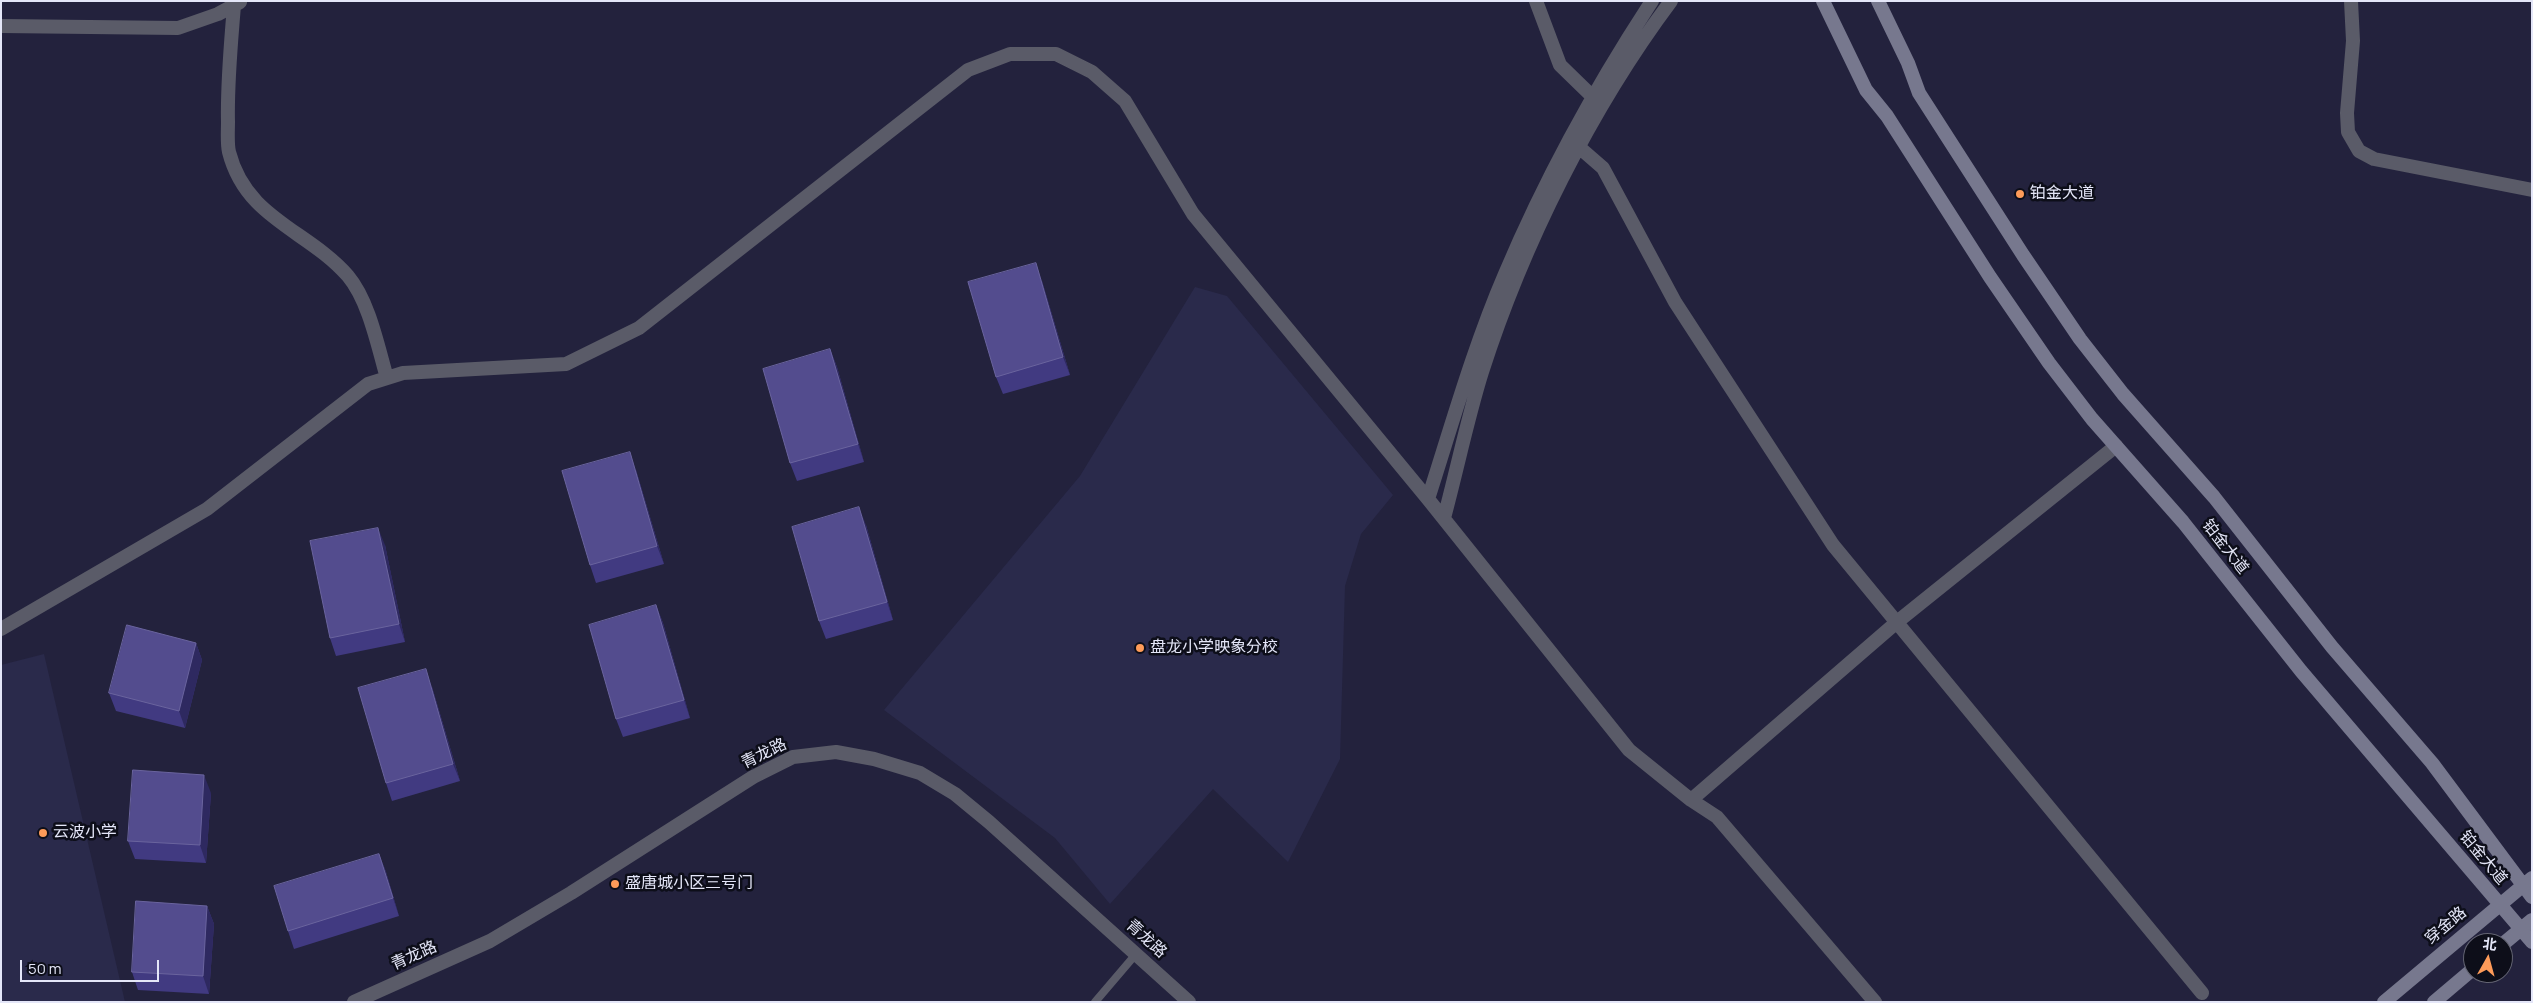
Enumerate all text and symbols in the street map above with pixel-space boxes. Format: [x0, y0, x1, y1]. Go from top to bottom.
place label: 铂金大道 [2030, 184, 2094, 204]
marker: 铂金大道 [2014, 188, 2026, 200]
street label: 铂金大道 [2198, 516, 2252, 578]
place label: 盘龙小学映象分校 [1150, 638, 1278, 658]
marker: 盘龙小学映象分校 [1134, 642, 1146, 654]
street label: 青龙路 [738, 735, 790, 773]
place label: 云波小学 [53, 823, 117, 843]
marker: 云波小学 [37, 827, 49, 839]
street label: 铂金大道 [2455, 827, 2511, 889]
place label: 盛唐城小区三号门 [625, 874, 753, 894]
marker: 盛唐城小区三号门 [609, 878, 621, 890]
street label: 穿金路 [2421, 903, 2471, 949]
street label: 青龙路 [1122, 916, 1170, 962]
north arrow [2463, 933, 2513, 983]
text: 北 [2482, 933, 2498, 954]
street label: 青龙路 [388, 937, 440, 975]
scale bar [22, 950, 161, 982]
text: 50 m [28, 958, 62, 979]

